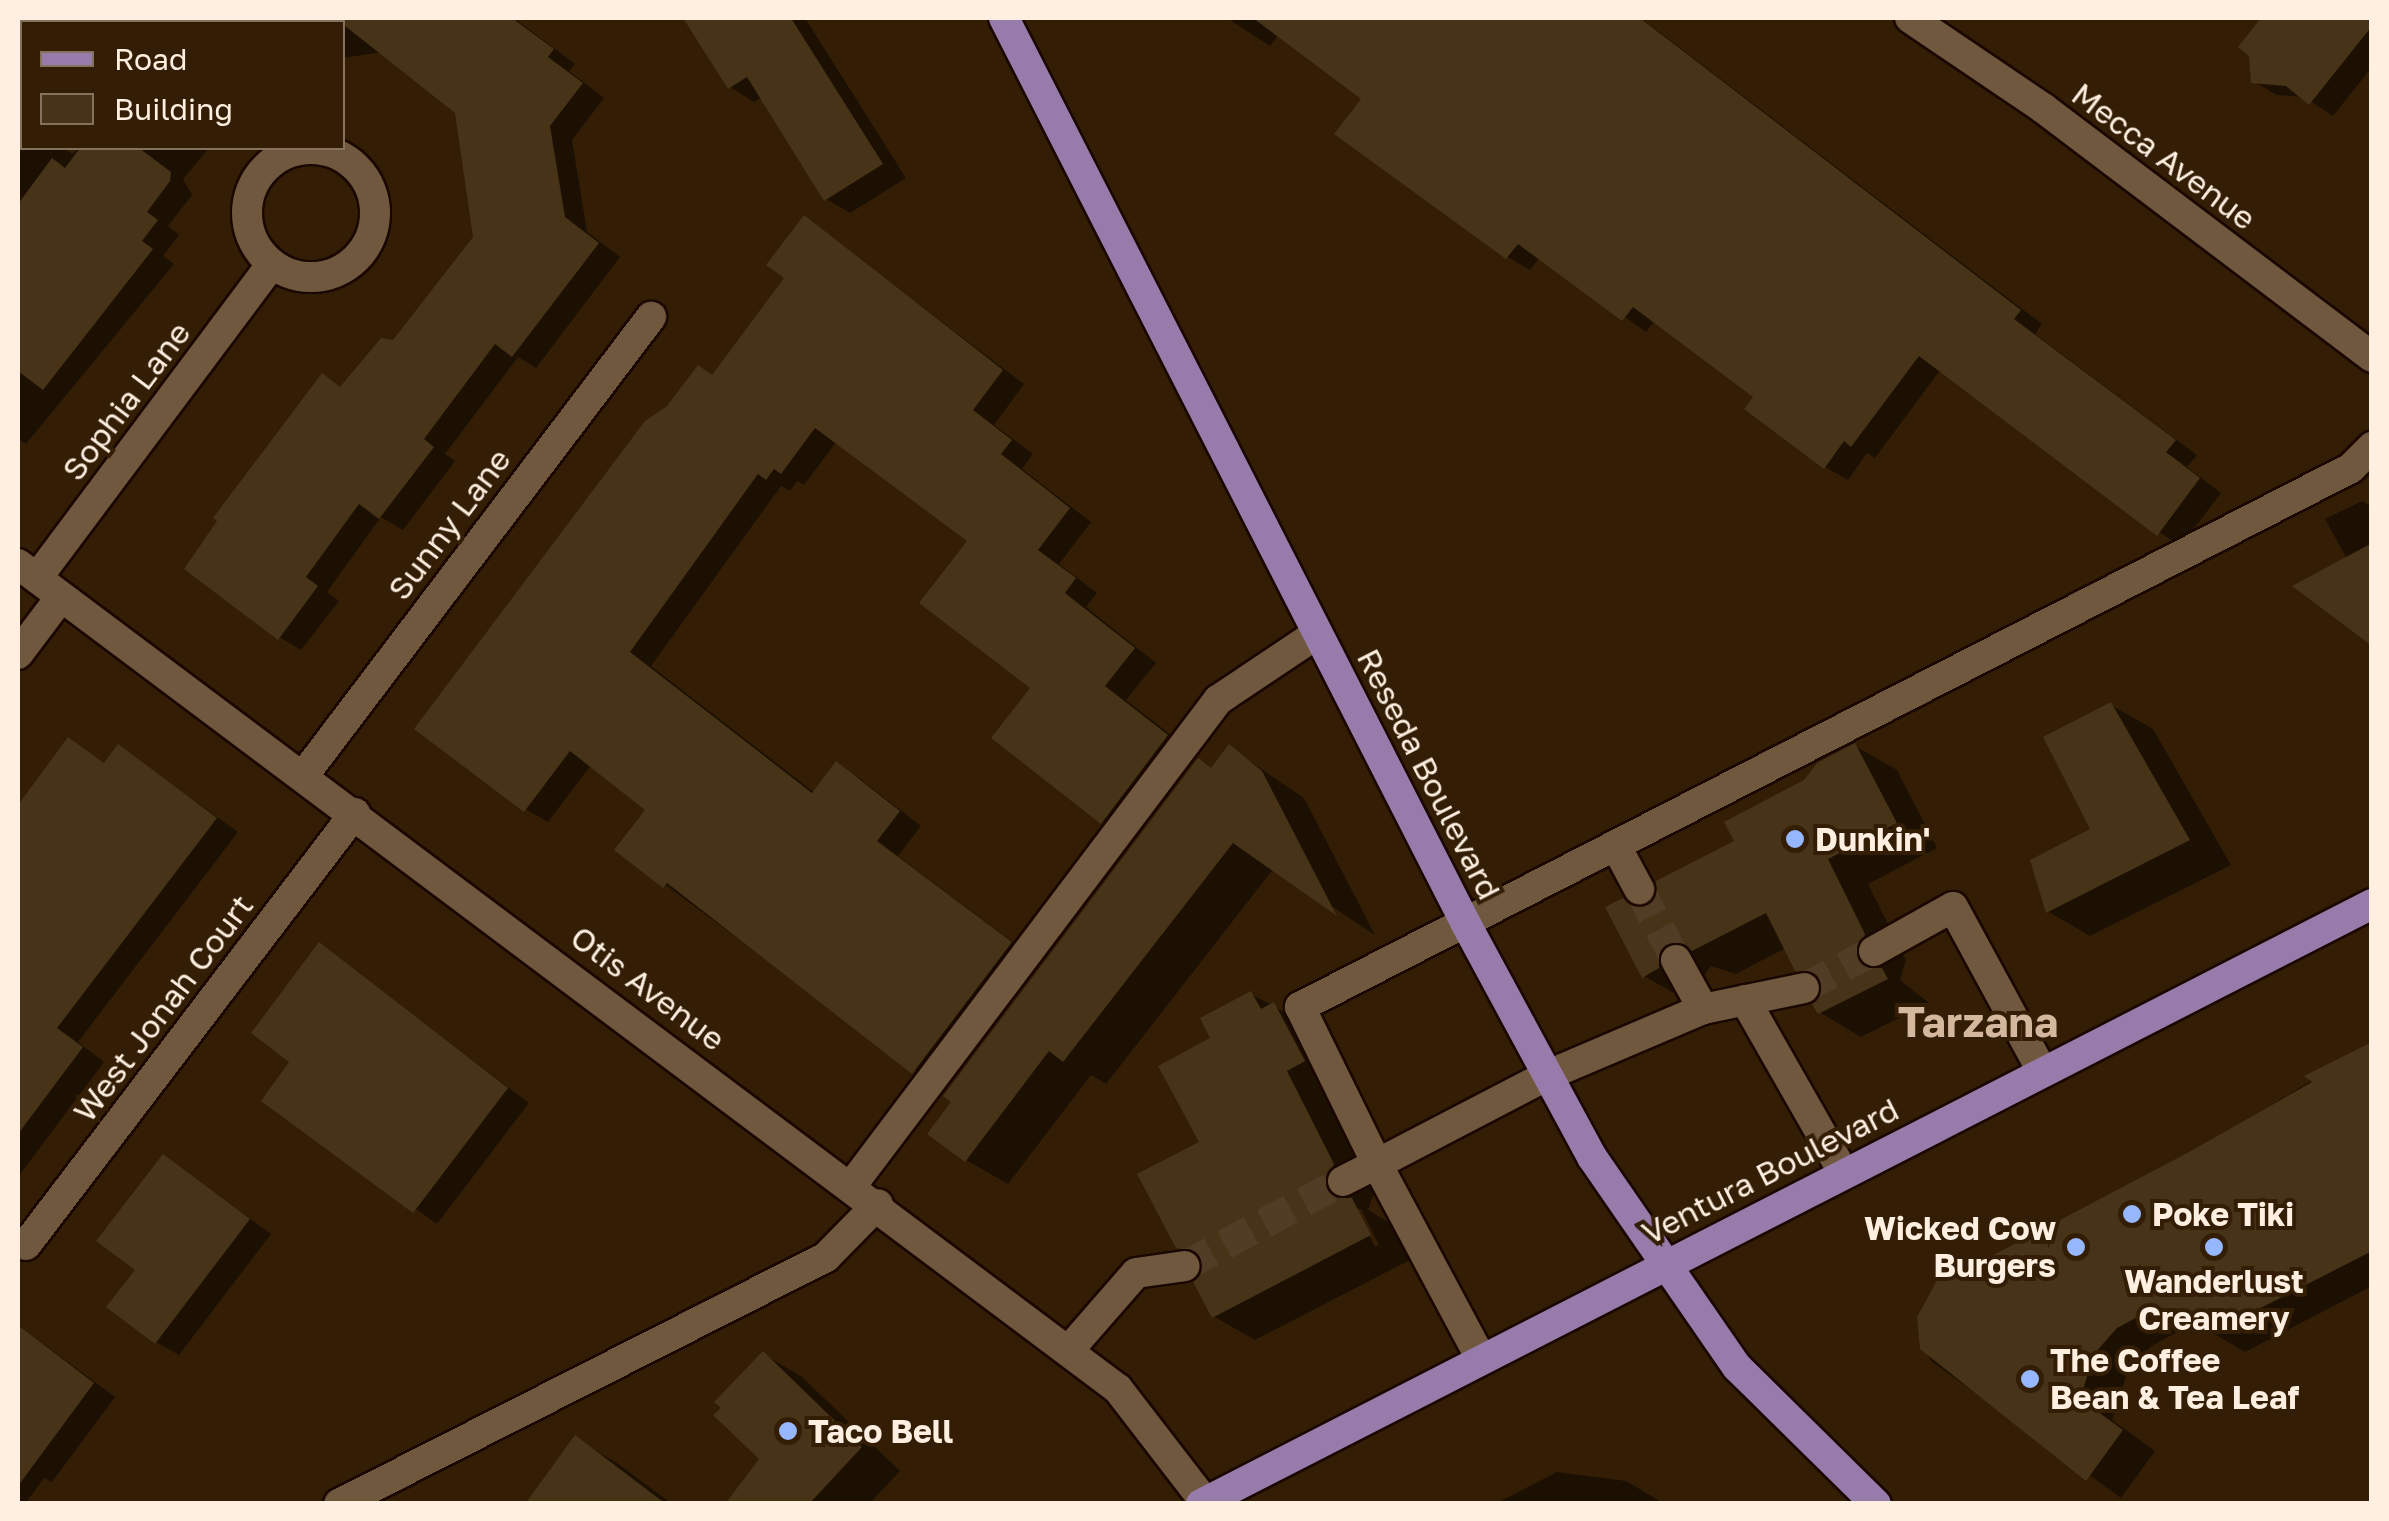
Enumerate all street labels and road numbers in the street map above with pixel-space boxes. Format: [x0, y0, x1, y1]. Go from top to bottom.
street label: Mecca Avenue [2065, 74, 2263, 238]
street label: Sophia Lane [54, 314, 198, 488]
street label: Sunny Lane [380, 441, 518, 607]
street label: Reseda Boulevard [1349, 642, 1509, 906]
street label: West Jonah Court [65, 887, 261, 1129]
street label: Otis Avenue [563, 918, 733, 1058]
street label: Ventura Boulevard [1635, 1090, 1905, 1252]

